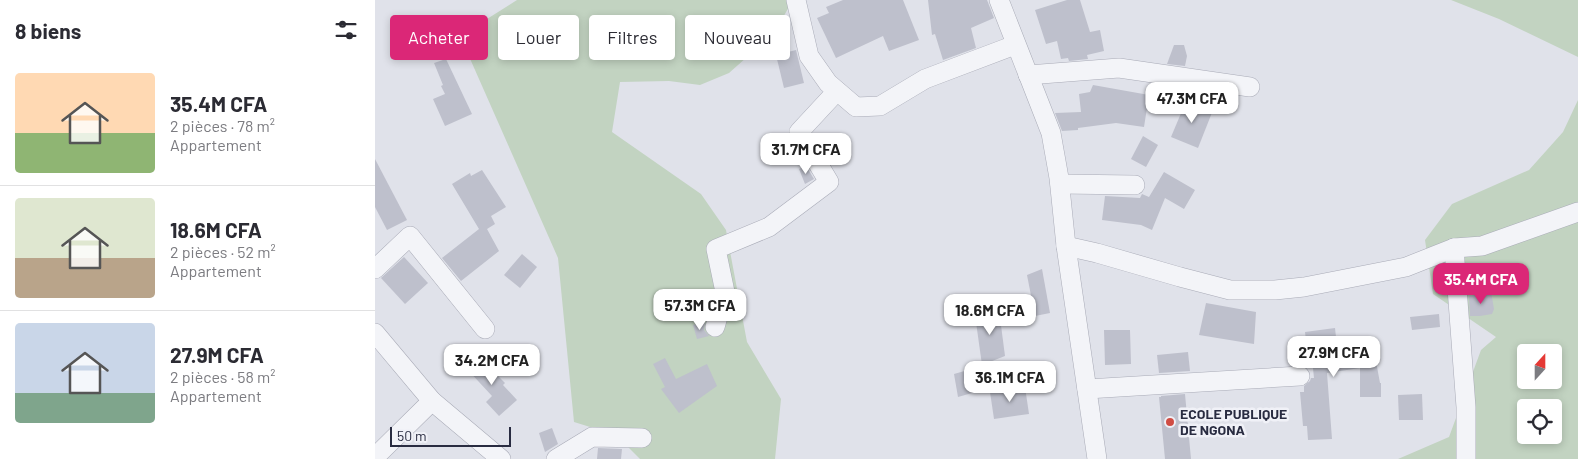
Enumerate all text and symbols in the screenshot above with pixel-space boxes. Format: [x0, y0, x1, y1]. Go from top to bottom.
chip: Acheter [390, 15, 488, 60]
chip: Louer [498, 15, 579, 60]
chip: Filtres [589, 15, 675, 60]
chip: Nouveau [685, 15, 790, 60]
icon: filters [332, 16, 360, 44]
text: 8 biens [15, 18, 81, 43]
pin: 47.3M CFA [1135, 82, 1249, 124]
text: 47.3M CFA [1156, 88, 1228, 107]
text: 35.4M CFA [170, 91, 267, 116]
icon: home [55, 93, 115, 153]
text: 2 pièces · 78 m² [170, 116, 275, 135]
pin: 31.7M CFA [749, 132, 863, 175]
text: Appartement [170, 135, 262, 154]
text: 31.7M CFA [771, 139, 841, 158]
text: 18.6M CFA [170, 217, 262, 242]
icon: home [55, 218, 115, 278]
text: 2 pièces · 52 m² [170, 242, 276, 261]
text: Appartement [170, 261, 262, 280]
pin: 35.4M CFA [1424, 262, 1538, 305]
text: 35.4M CFA [1444, 269, 1518, 288]
pin: 57.3M CFA [643, 288, 757, 331]
pin: 18.6M CFA [933, 294, 1047, 336]
text: 57.3M CFA [664, 295, 736, 314]
text: 18.6M CFA [955, 300, 1025, 319]
pin: 27.9M CFA [1277, 336, 1391, 378]
text: 27.9M CFA [170, 342, 264, 367]
text: 27.9M CFA [1298, 342, 1370, 361]
icon: home [55, 343, 115, 403]
pin: 34.2M CFA [435, 344, 549, 386]
north arrow [1517, 344, 1563, 389]
map controls [1517, 344, 1562, 444]
text: 34.2M CFA [455, 350, 529, 369]
pin: 36.1M CFA [953, 360, 1067, 403]
text: 2 pièces · 58 m² [170, 367, 276, 386]
text: 36.1M CFA [975, 367, 1045, 386]
text: Appartement [170, 386, 262, 405]
button: locate [1517, 399, 1562, 444]
place label: ECOLE PUBLIQUE DE NGONA [1180, 405, 1287, 438]
marker: ECOLE PUBLIQUE DE NGONA [1164, 416, 1176, 428]
scale bar [390, 424, 511, 447]
text: 50 m [397, 427, 426, 444]

